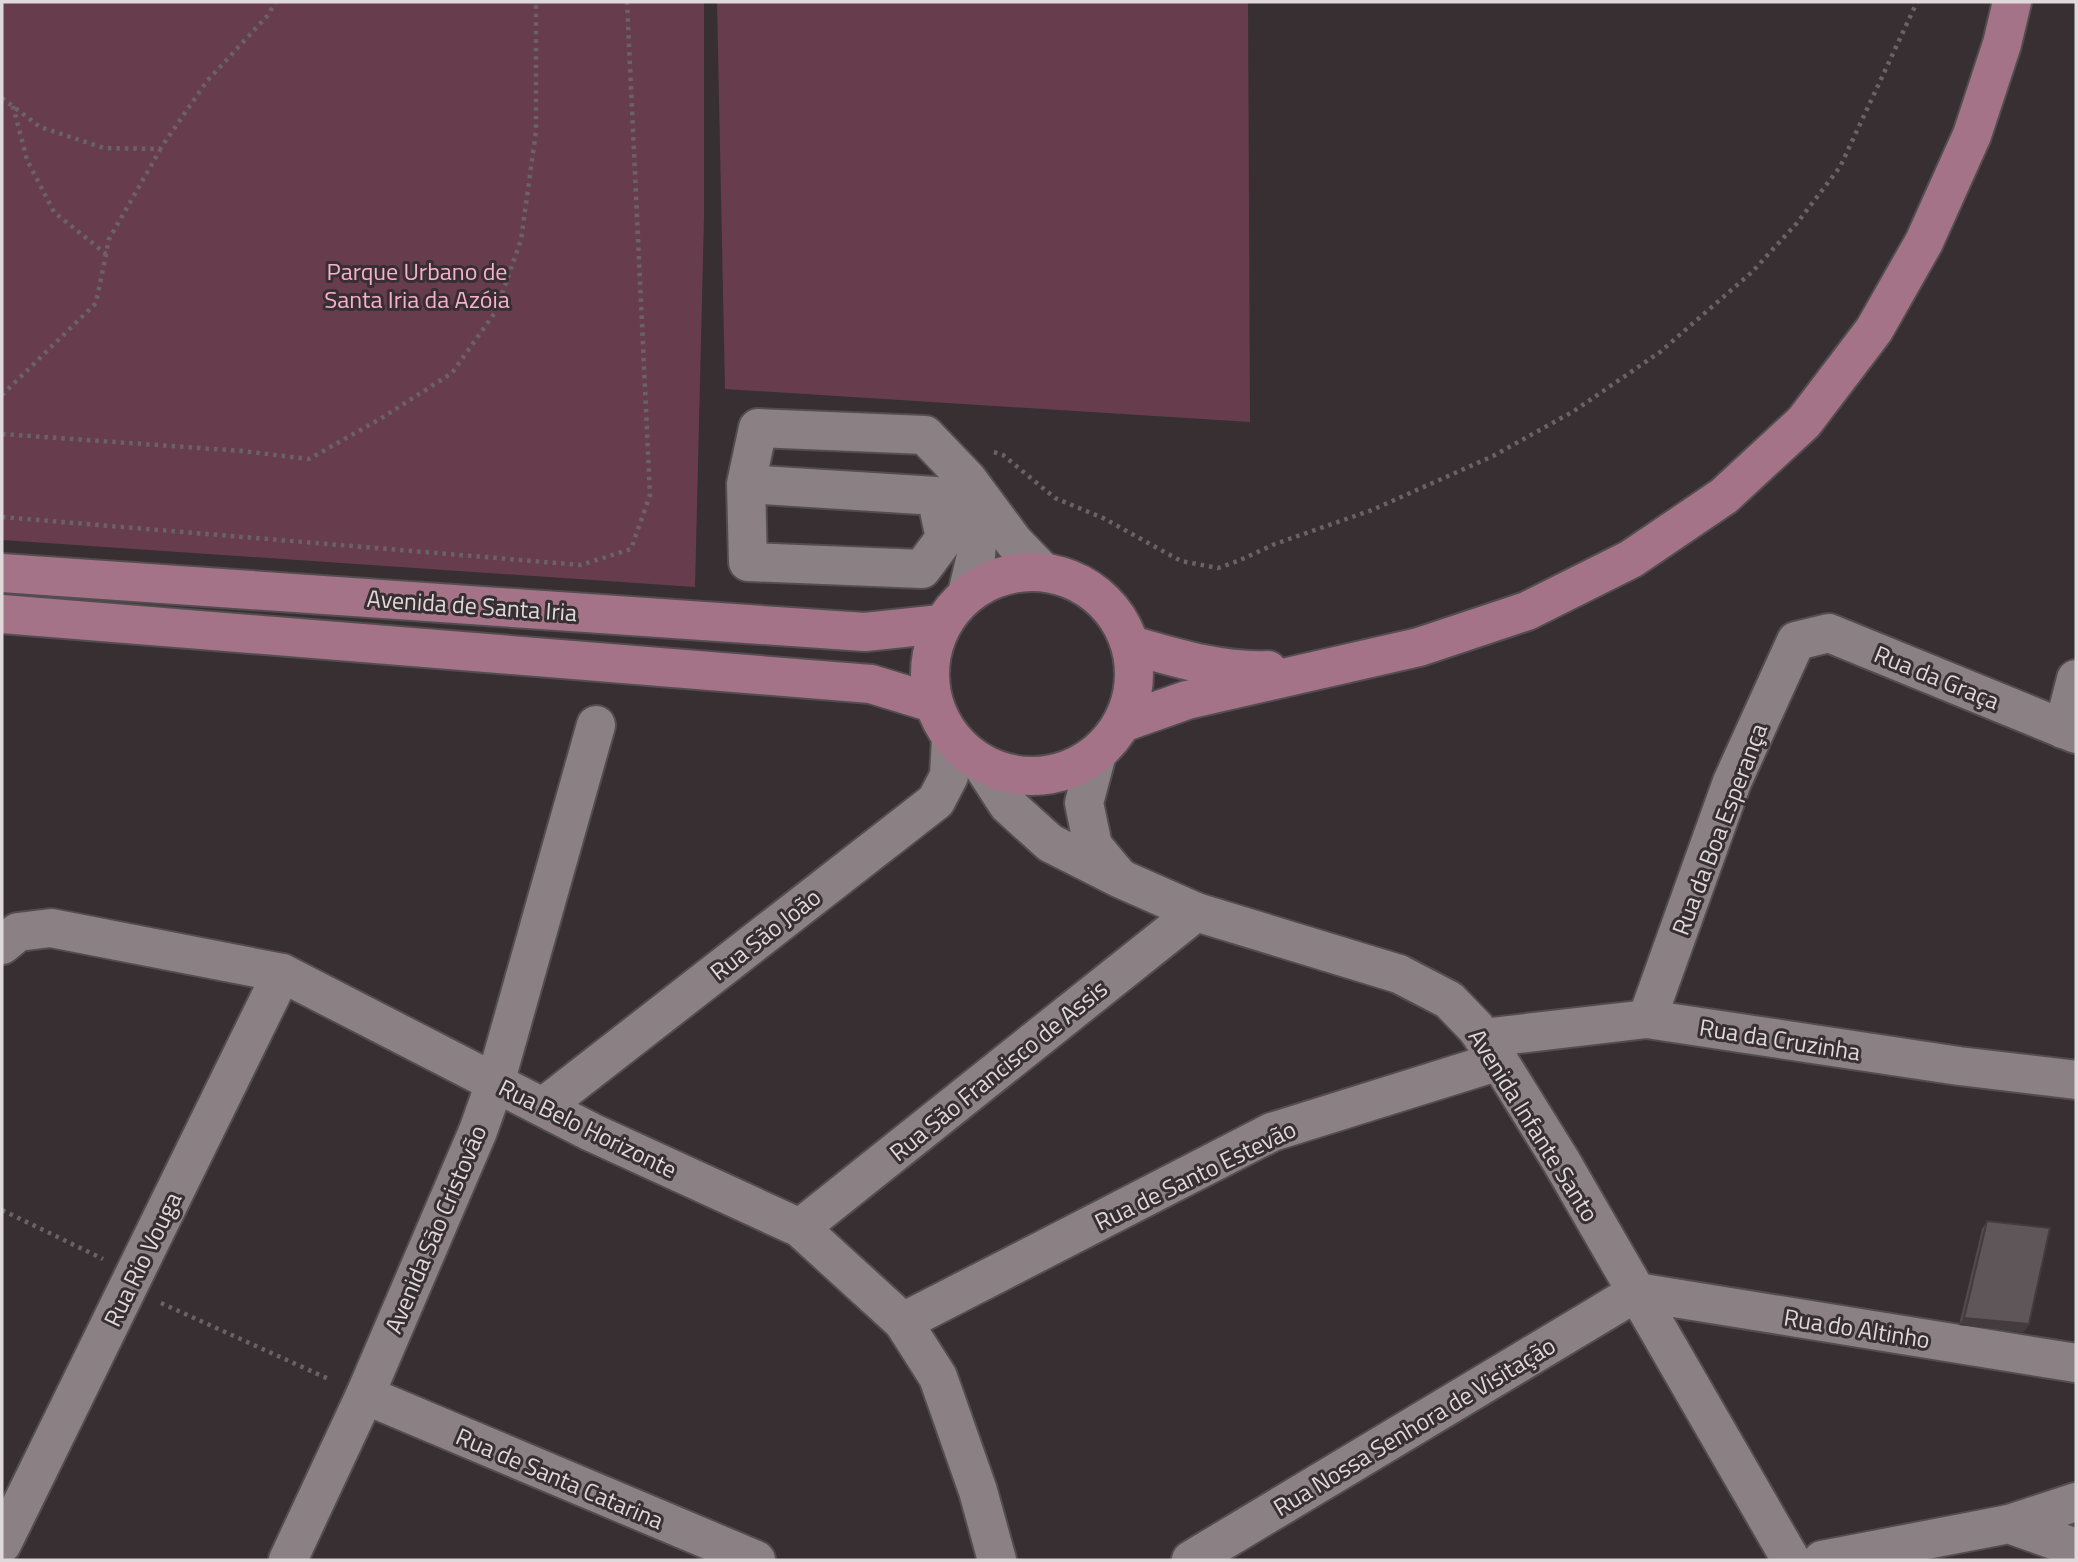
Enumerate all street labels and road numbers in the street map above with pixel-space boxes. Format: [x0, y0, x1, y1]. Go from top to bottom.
street label: Avenida de Santa Iria [366, 580, 578, 630]
street label: Rua da Graça [1869, 636, 2005, 718]
street label: Rua da Boa Esperança [1662, 718, 1776, 940]
street label: Rua São João [702, 879, 828, 989]
street label: Rua São Francisco de Assis [881, 971, 1115, 1169]
street label: Rua da Cruzinha [1697, 1008, 1863, 1070]
street label: Avenida Infante Santo [1460, 1021, 1608, 1229]
street label: Rua Belo Horizonte [493, 1069, 683, 1187]
street label: Rua de Santo Estevão [1088, 1111, 1302, 1239]
street label: Avenida São Cristovão [375, 1119, 495, 1339]
street label: Rua Rio Vouga [94, 1186, 190, 1332]
street label: Rua do Altinho [1781, 1299, 1933, 1357]
street label: Rua Nossa Senhora de Visitação [1266, 1327, 1562, 1525]
street label: Rua de Santa Catarina [451, 1418, 669, 1538]

